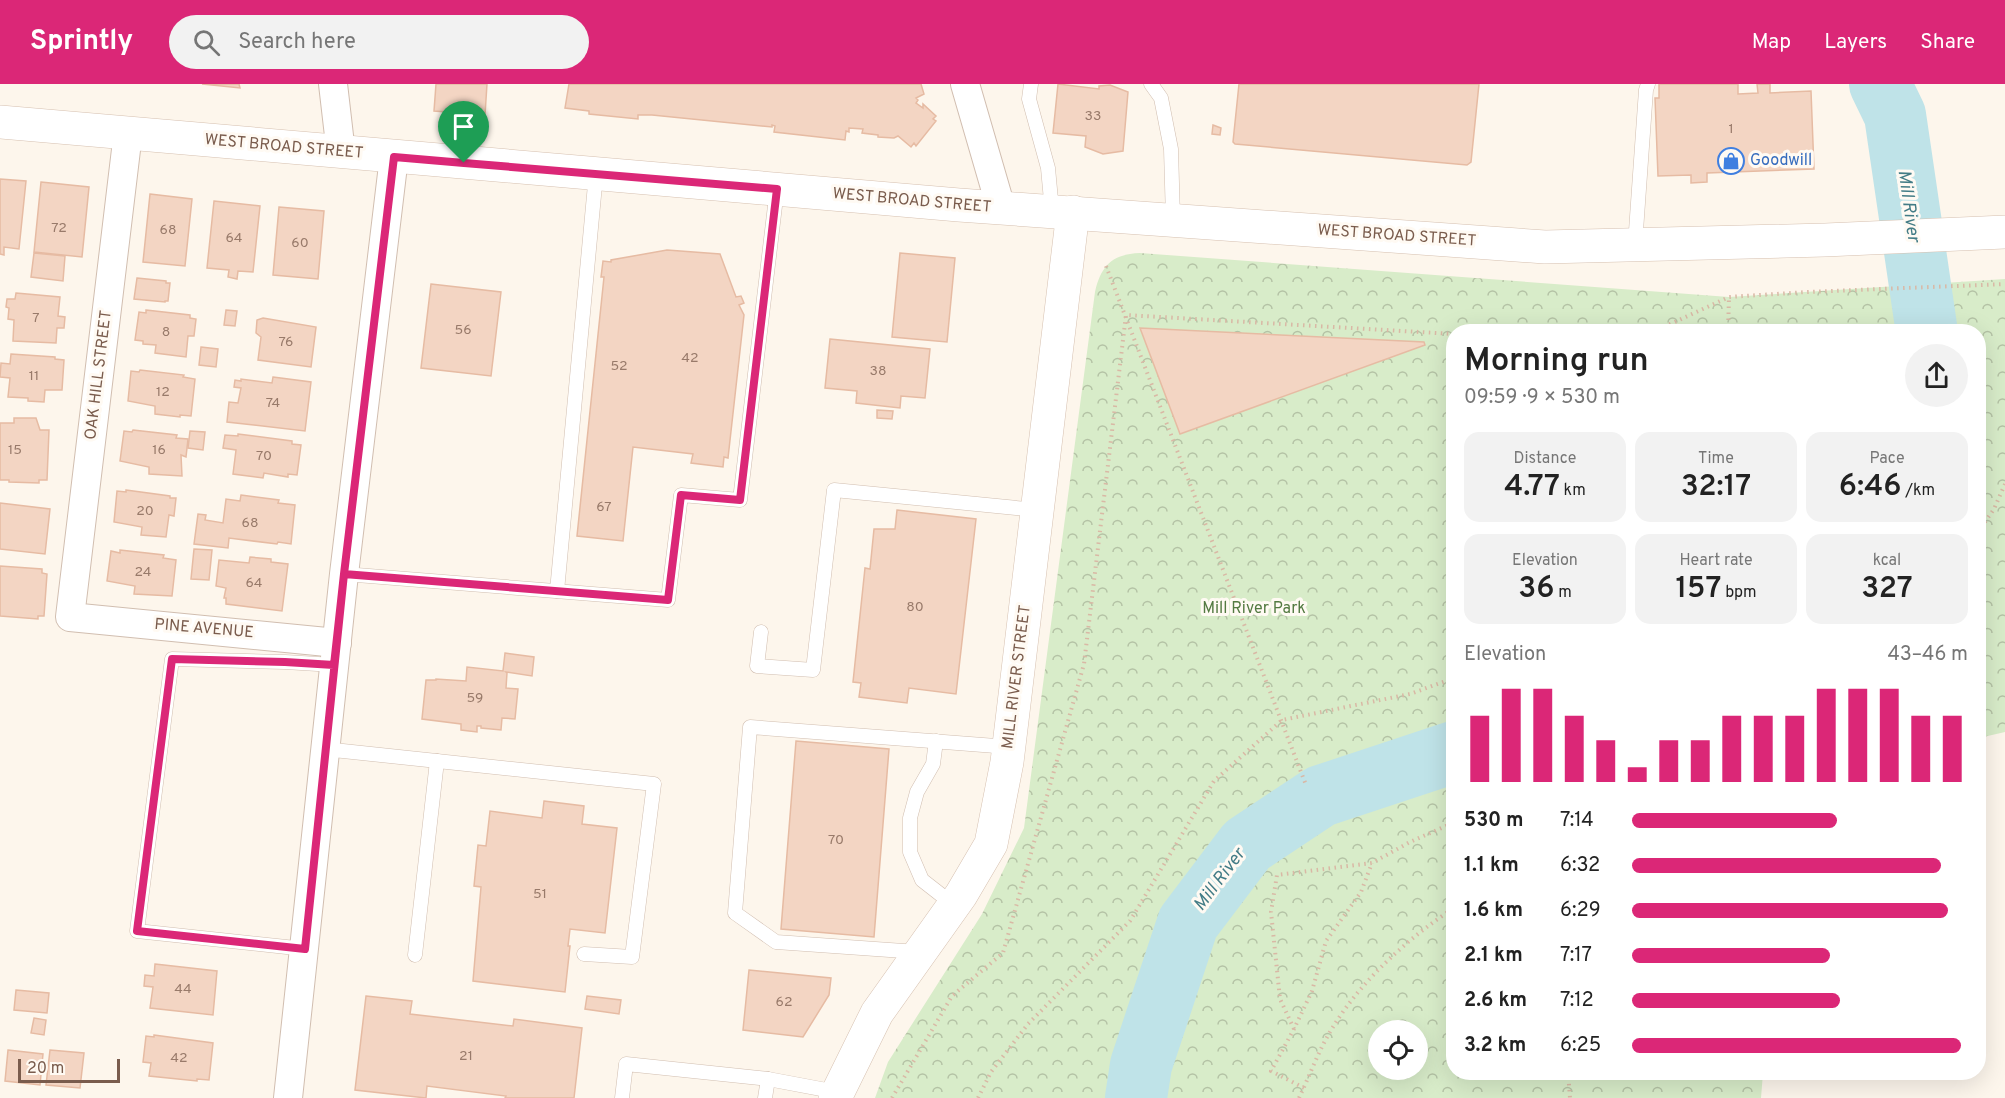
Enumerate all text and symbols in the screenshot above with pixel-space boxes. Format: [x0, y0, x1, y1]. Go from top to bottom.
search box [169, 15, 589, 69]
text: Sprintly [30, 24, 133, 60]
icon: search [190, 26, 223, 59]
text: Search here [238, 29, 356, 56]
text: Map [1752, 29, 1791, 56]
text: Layers [1824, 29, 1887, 56]
text: Share [1920, 29, 1975, 56]
pin [438, 101, 489, 163]
house number: 33 [1085, 108, 1101, 125]
icon: arrive [447, 110, 480, 143]
house number: 1 [1728, 121, 1734, 138]
street label: WEST BROAD STREET [204, 130, 364, 164]
shop icon: Goodwill [1716, 146, 1746, 176]
place label: Goodwill [1750, 151, 1812, 171]
water label: Mill River [1892, 169, 1925, 246]
street label: WEST BROAD STREET [832, 184, 992, 218]
house number: 72 [51, 220, 67, 237]
street label: WEST BROAD STREET [1317, 220, 1477, 252]
house number: 68 [160, 222, 176, 239]
house number: 64 [225, 230, 243, 247]
house number: 60 [291, 235, 309, 252]
street label: OAK HILL STREET [81, 309, 117, 441]
house number: 7 [32, 310, 40, 327]
house number: 56 [454, 322, 472, 339]
house number: 8 [162, 324, 170, 341]
house number: 76 [279, 334, 293, 351]
text: Morning run [1464, 341, 1649, 383]
button: share [1905, 344, 1968, 407]
house number: 42 [681, 350, 699, 367]
house number: 52 [610, 358, 628, 375]
house number: 38 [870, 363, 886, 380]
house number: 11 [29, 368, 39, 385]
house number: 12 [156, 384, 170, 401]
text: 09:59 · 9 × 530 m [1464, 385, 1620, 411]
house number: 74 [266, 395, 280, 412]
house number: 15 [8, 442, 22, 459]
house number: 16 [152, 442, 166, 459]
house number: 70 [256, 448, 272, 465]
text: Distance [1514, 449, 1576, 469]
text: Time [1698, 449, 1734, 469]
text: Pace [1869, 449, 1905, 469]
text: 4.77 [1504, 469, 1560, 506]
text: 32:17 [1681, 469, 1751, 506]
text: 6:46 [1839, 469, 1902, 506]
text: km [1560, 481, 1586, 501]
text: /km [1902, 481, 1935, 501]
house number: 67 [596, 499, 612, 516]
house number: 20 [136, 503, 154, 520]
house number: 68 [242, 515, 258, 532]
text: Elevation [1512, 551, 1578, 571]
text: Heart rate [1679, 551, 1753, 571]
text: kcal [1873, 551, 1901, 571]
house number: 24 [134, 564, 152, 581]
text: 36 [1518, 571, 1554, 608]
text: 157 [1675, 571, 1721, 608]
text: 327 [1861, 571, 1913, 608]
house number: 64 [245, 575, 263, 592]
text: m [1554, 583, 1572, 603]
text: bpm [1721, 583, 1757, 603]
house number: 80 [906, 599, 924, 616]
park label: Mill River Park [1202, 599, 1306, 619]
street label: MILL RIVER STREET [998, 604, 1036, 750]
street label: PINE AVENUE [154, 615, 254, 643]
text: Elevation [1464, 642, 1546, 668]
text: 43–46 m [1887, 642, 1968, 668]
house number: 59 [467, 690, 483, 707]
text: 530 m [1464, 808, 1524, 834]
text: 7:14 [1560, 808, 1594, 834]
house number: 70 [828, 832, 844, 849]
water label: Mill River [1189, 842, 1252, 916]
text: 1.1 km [1464, 853, 1519, 879]
text: 6:32 [1560, 853, 1600, 879]
house number: 51 [533, 886, 547, 903]
text: 1.6 km [1464, 898, 1523, 924]
text: 6:29 [1560, 898, 1601, 924]
text: 2.1 km [1464, 943, 1523, 969]
text: 7:17 [1560, 943, 1592, 969]
house number: 44 [174, 981, 192, 998]
text: 2.6 km [1464, 988, 1527, 1014]
text: 7:12 [1560, 988, 1594, 1014]
house number: 62 [776, 994, 792, 1011]
map controls [1368, 1020, 1428, 1080]
button: locate [1368, 1020, 1428, 1080]
text: 3.2 km [1464, 1033, 1526, 1059]
text: 6:25 [1560, 1033, 1601, 1059]
house number: 21 [459, 1048, 473, 1065]
house number: 42 [170, 1050, 188, 1067]
scale bar [18, 1056, 120, 1084]
text: 20 m [27, 1059, 64, 1079]

